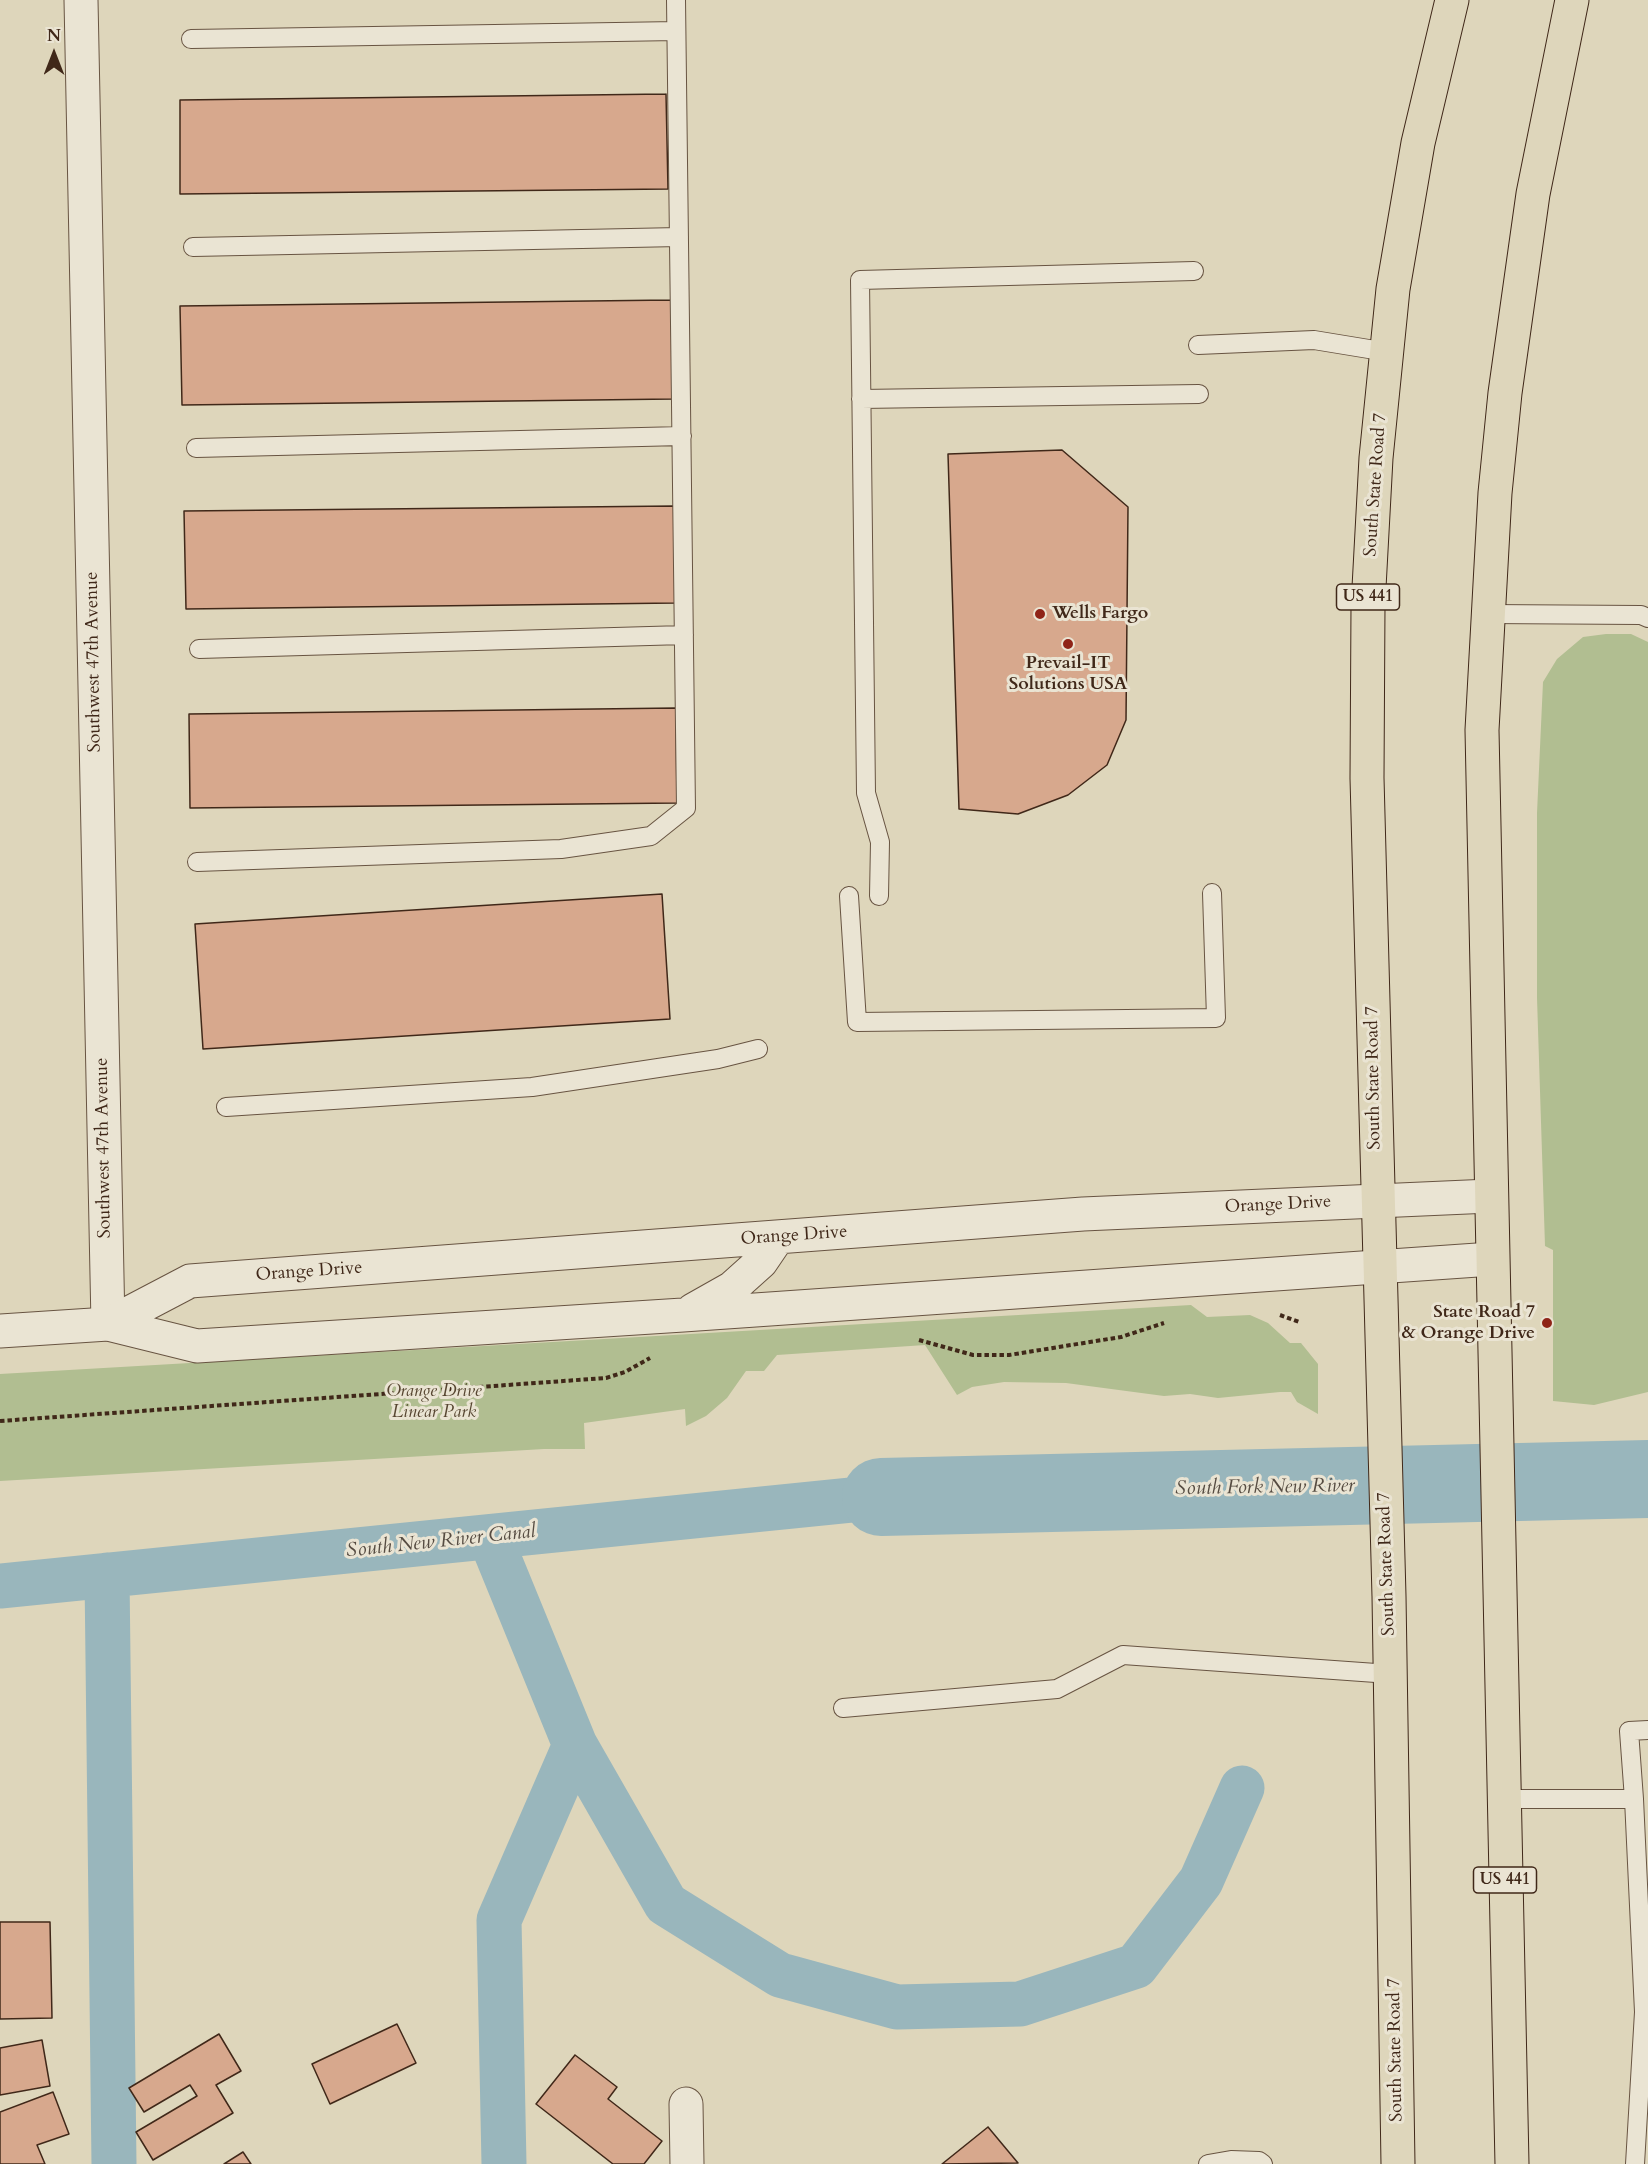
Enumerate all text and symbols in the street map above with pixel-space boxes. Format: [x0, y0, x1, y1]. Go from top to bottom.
north arrow [24, 24, 84, 84]
text: N [47, 25, 61, 47]
street label: South State Road 7 [1360, 413, 1392, 557]
street label: Southwest 47th Avenue [82, 572, 106, 752]
road number: US 441 [1336, 584, 1400, 610]
place label: Wells Fargo [1052, 603, 1148, 625]
marker: Wells Fargo [1033, 607, 1047, 621]
marker: Prevail-IT Solutions USA [1061, 637, 1075, 651]
place label: Prevail-IT Solutions USA [1009, 653, 1127, 696]
street label: South State Road 7 [1362, 1006, 1386, 1150]
street label: Southwest 47th Avenue [92, 1058, 116, 1238]
street label: Orange Drive [1224, 1191, 1332, 1219]
street label: Orange Drive [740, 1222, 848, 1250]
street label: Orange Drive [255, 1258, 363, 1286]
place label: State Road 7 & Orange Drive [1402, 1302, 1535, 1344]
marker: State Road 7 & Orange Drive [1540, 1316, 1554, 1330]
park label: Orange Drive Linear Park [386, 1381, 482, 1424]
water label: South Fork New River [1175, 1474, 1355, 1502]
street label: South State Road 7 [1374, 1492, 1400, 1636]
water label: South New River Canal [345, 1520, 537, 1564]
road number: US 441 [1474, 1867, 1537, 1893]
street label: South State Road 7 [1384, 1978, 1408, 2122]

